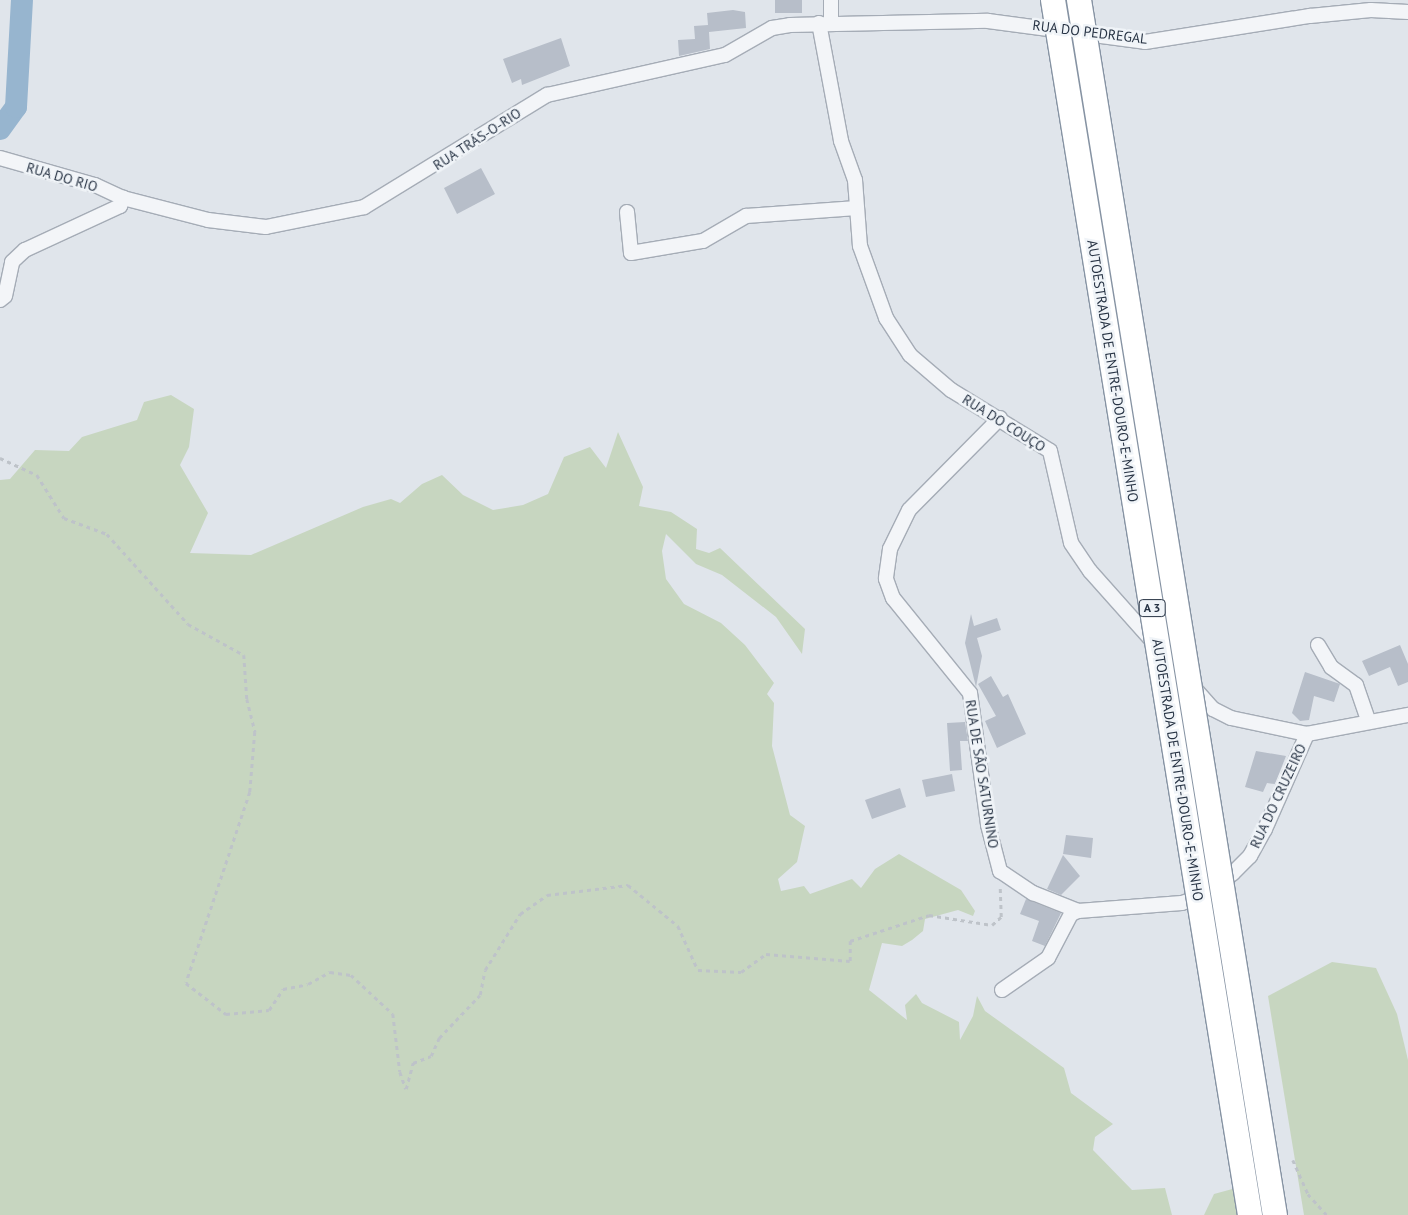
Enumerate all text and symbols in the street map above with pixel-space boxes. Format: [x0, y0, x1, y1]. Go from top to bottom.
street label: RUA DO PEDREGAL [1031, 17, 1149, 47]
street label: RUA TRÁS-O-RIO [429, 104, 525, 174]
street label: RUA DO RIO [24, 159, 100, 195]
street label: AUTOESTRADA DE ENTRE-DOURO-E-MINHO [1084, 238, 1142, 504]
street label: RUA DO COUÇO [959, 391, 1049, 455]
road number: A 3 [1138, 598, 1166, 618]
street label: AUTOESTRADA DE ENTRE-DOURO-E-MINHO [1149, 637, 1207, 903]
street label: RUA DE SÃO SATURNINO [962, 698, 1002, 850]
street label: RUA DO CRUZEIRO [1246, 741, 1310, 851]

